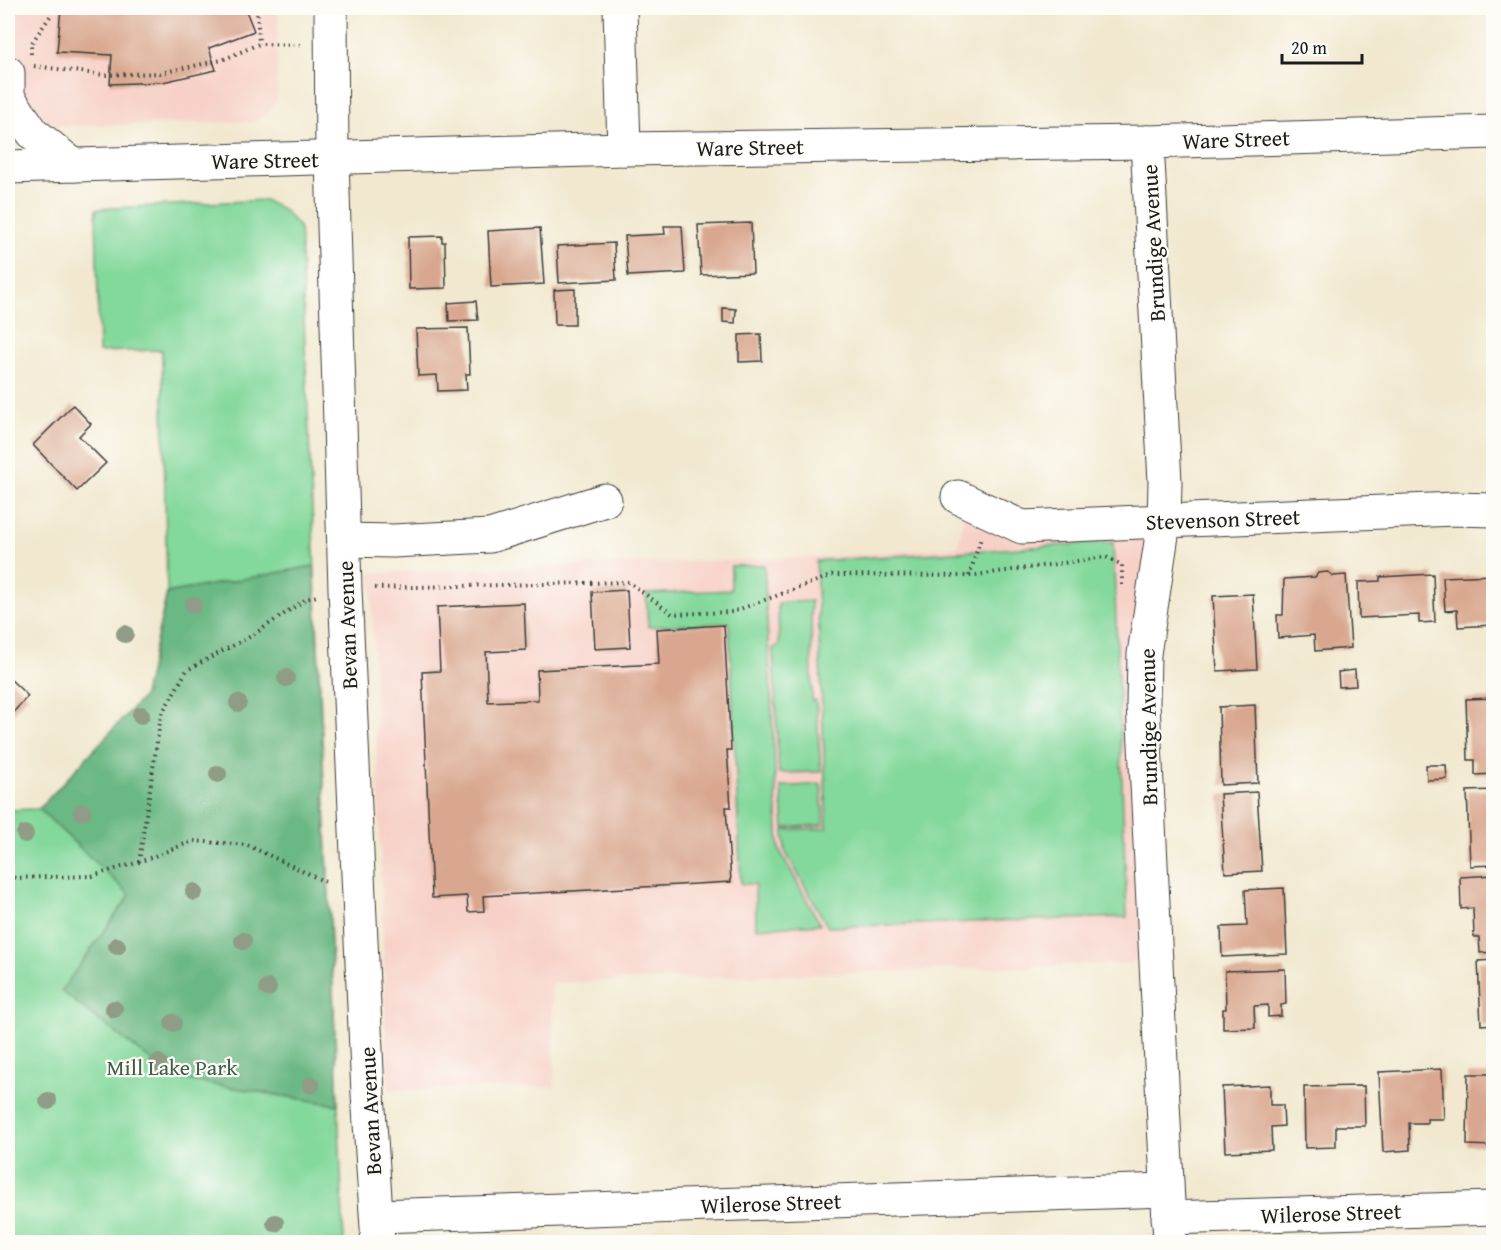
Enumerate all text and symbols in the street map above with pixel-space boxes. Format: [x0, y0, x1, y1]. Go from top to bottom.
scale bar [1282, 27, 1362, 65]
text: 20 m [1291, 34, 1327, 61]
street label: Ware Street [1182, 121, 1291, 157]
street label: Ware Street [696, 130, 804, 164]
street label: Ware Street [211, 143, 319, 177]
street label: Brundige Avenue [1133, 164, 1173, 322]
street label: Stevenson Street [1145, 500, 1301, 538]
street label: Bevan Avenue [329, 560, 365, 690]
street label: Brundige Avenue [1131, 648, 1165, 806]
street label: Bevan Avenue [351, 1046, 389, 1176]
park label: Mill Lake Park [107, 1051, 238, 1083]
street label: Wilerose Street [700, 1185, 842, 1221]
street label: Wilerose Street [1260, 1195, 1402, 1231]

